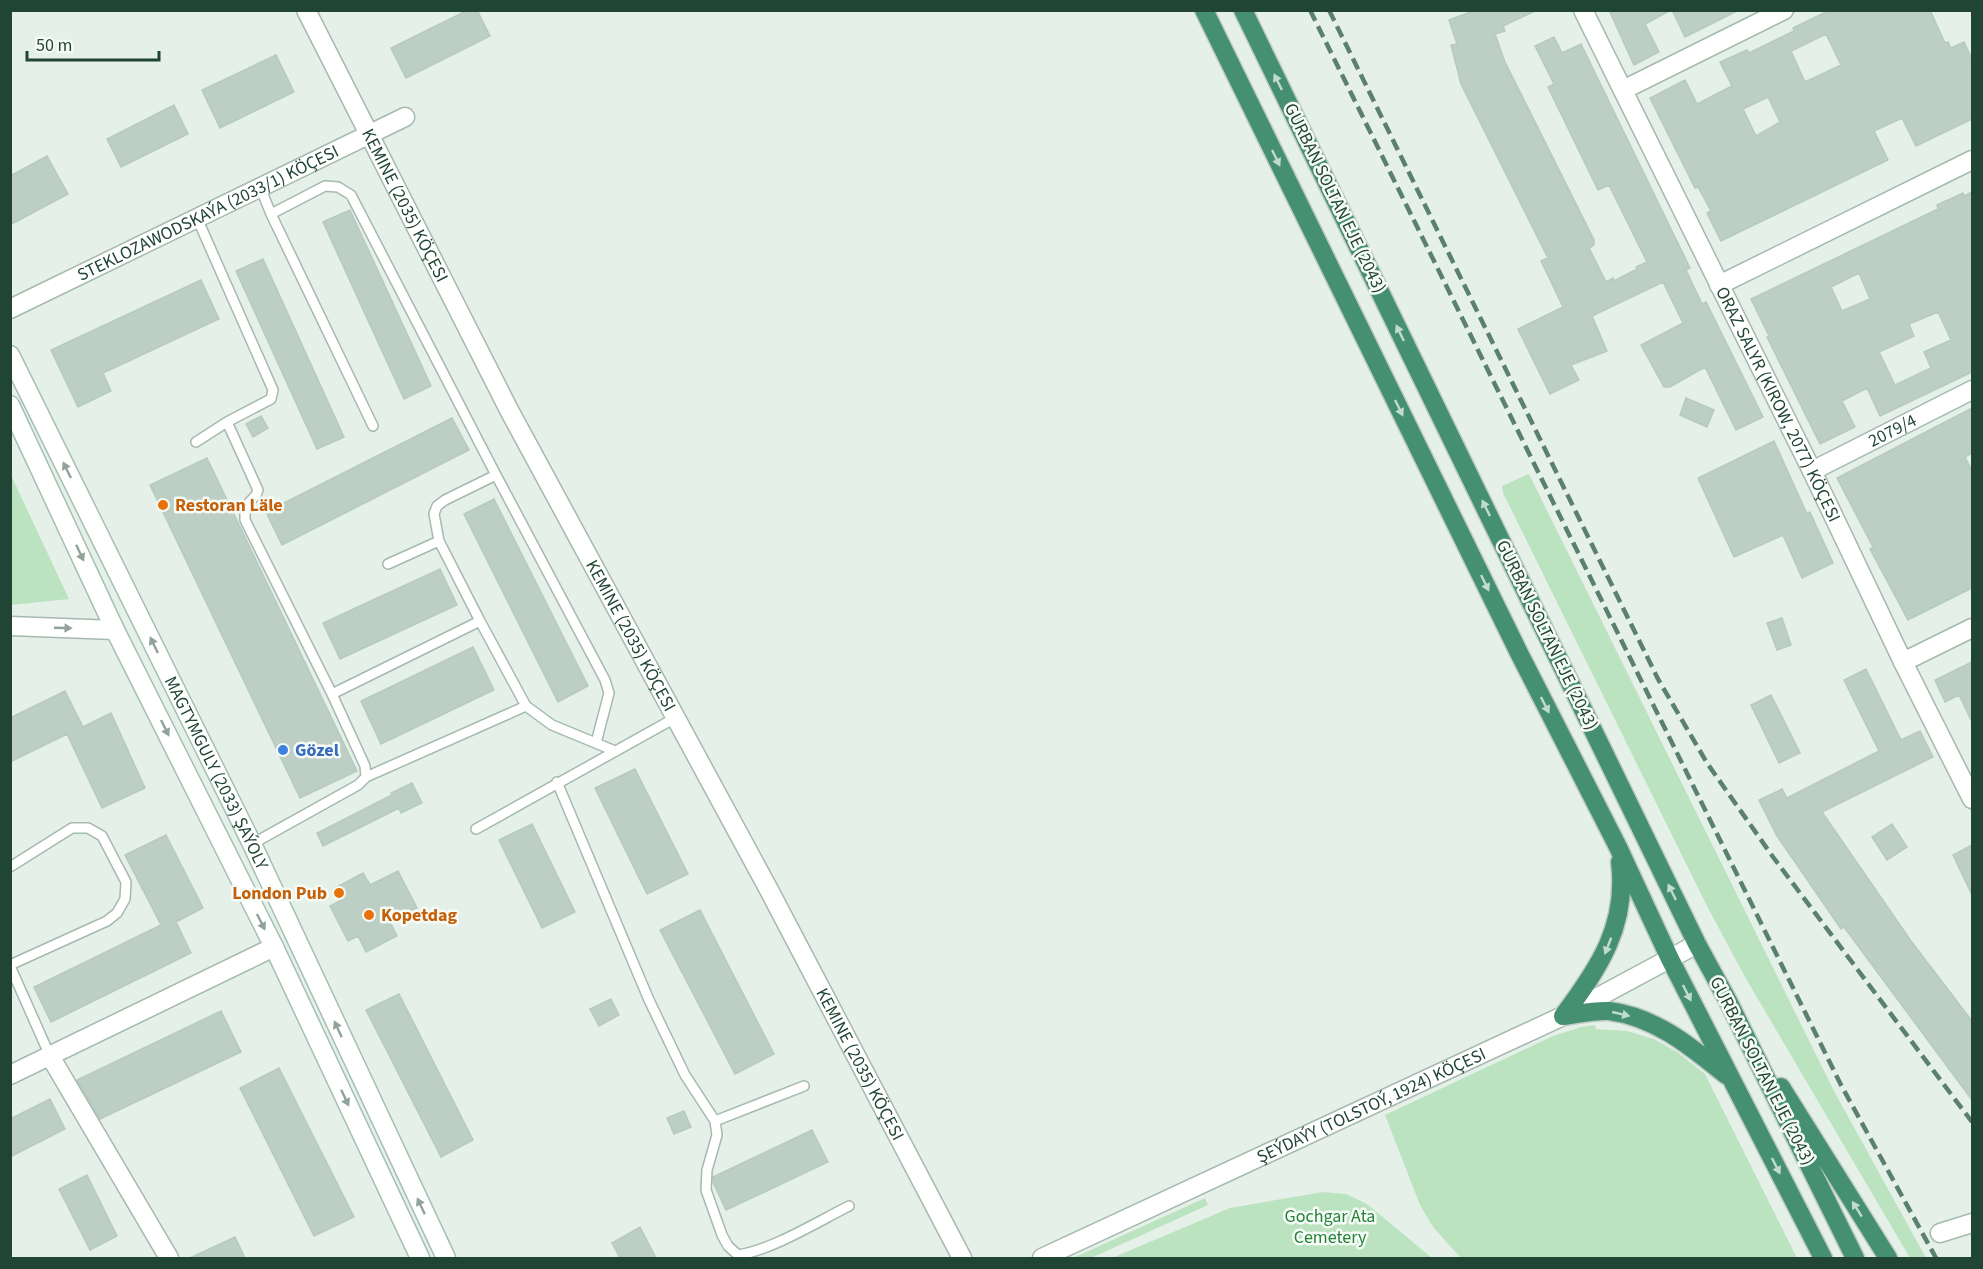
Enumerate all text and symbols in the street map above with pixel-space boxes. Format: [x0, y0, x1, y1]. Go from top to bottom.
scale bar [27, 24, 159, 62]
text: 50 m [36, 33, 72, 58]
one-way arrow [1274, 74, 1283, 91]
street label: GURBAN SOLTAN EJE (2043) [1278, 99, 1392, 297]
street label: KEMINE (2035) KÖÇESI [356, 124, 455, 286]
street label: STEKLOZAWODSKAÝA (2033/1) KÖÇESI [73, 139, 343, 287]
one-way arrow [1271, 149, 1280, 166]
street label: ORAZ SALYR (KIROW, 2077) KÖÇESI [1710, 282, 1847, 526]
one-way arrow [1396, 324, 1406, 342]
one-way arrow [1394, 400, 1403, 417]
street label: 2079/4 [1864, 408, 1921, 453]
one-way arrow [63, 462, 72, 479]
place label: Restoran Läle [175, 493, 283, 518]
marker: Restoran Läle [156, 498, 170, 512]
one-way arrow [1481, 500, 1490, 517]
street label: GURBAN SOLTAN EJE (2043) [1490, 536, 1604, 734]
one-way arrow [75, 544, 85, 562]
street label: KEMINE (2035) KÖÇESI [580, 555, 682, 716]
one-way arrow [1480, 575, 1489, 592]
one-way arrow [54, 623, 73, 633]
one-way arrow [149, 637, 158, 654]
street label: MAGTYMGULY (2033) ŞAÝOLY [158, 672, 275, 874]
one-way arrow [1540, 696, 1550, 713]
one-way arrow [160, 720, 170, 737]
place label: Gözel [295, 738, 339, 763]
marker: Gözel [276, 743, 290, 757]
place label: London Pub [232, 881, 327, 906]
one-way arrow [1667, 883, 1676, 900]
marker: London Pub [332, 886, 346, 900]
place label: Kopetdag [381, 903, 458, 928]
marker: Kopetdag [362, 908, 376, 922]
one-way arrow [257, 913, 266, 930]
one-way arrow [1603, 937, 1613, 955]
street label: GURBAN SOLTAN EJE (2043) [1704, 972, 1820, 1170]
street label: KEMINE (2035) KÖÇESI [810, 983, 911, 1145]
one-way arrow [1682, 984, 1692, 1001]
one-way arrow [1612, 1010, 1630, 1020]
one-way arrow [334, 1021, 343, 1038]
street label: ŞEÝDAÝY (TOLSTOÝ, 1924) KÖÇESI [1253, 1041, 1490, 1169]
one-way arrow [340, 1089, 349, 1106]
one-way arrow [1771, 1158, 1780, 1175]
one-way arrow [417, 1197, 426, 1214]
one-way arrow [1852, 1201, 1863, 1217]
park label: Gochgar Ata Cemetery [1285, 1204, 1375, 1250]

